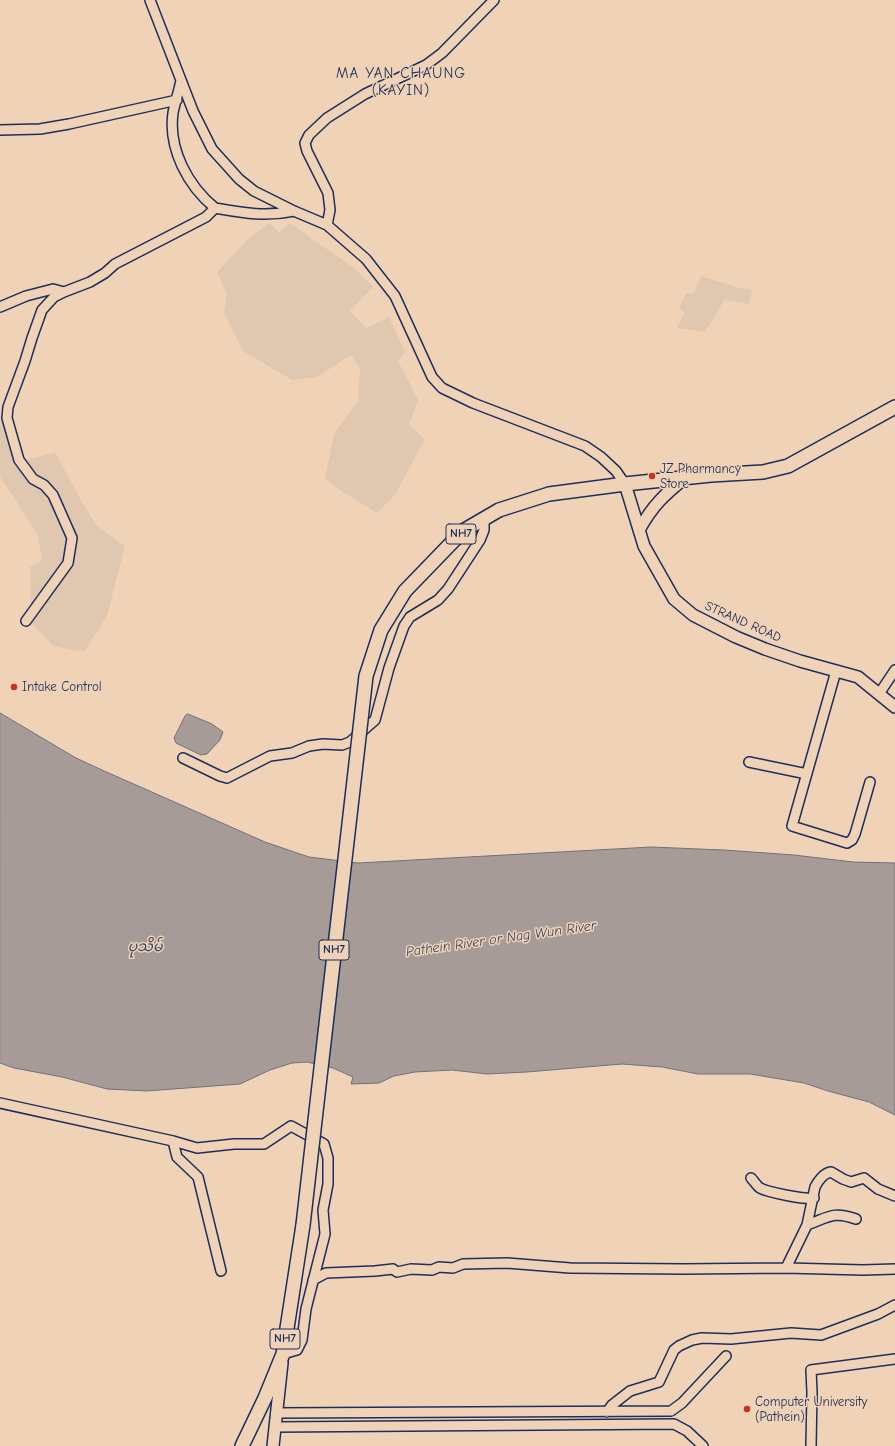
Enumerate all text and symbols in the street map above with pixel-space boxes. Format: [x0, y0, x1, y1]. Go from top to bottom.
district label: MA YAN CHAUNG (KAYIN) [336, 65, 466, 100]
place label: JZ Pharmancy Store [660, 461, 741, 492]
marker: JZ Pharmancy Store [647, 471, 657, 481]
road number: NH7 [446, 524, 476, 544]
street label: STRAND ROAD [702, 598, 784, 646]
place label: Intake Control [22, 679, 102, 695]
marker: Intake Control [9, 682, 19, 692]
water label: Pathein River or Nag Wun River [405, 917, 597, 961]
water label: ပုသိမ် [128, 939, 162, 955]
road number: NH7 [319, 940, 349, 960]
road number: NH7 [270, 1329, 300, 1349]
place label: Computer University (Pathein) [755, 1394, 867, 1425]
marker: Computer University (Pathein) [742, 1404, 752, 1414]

